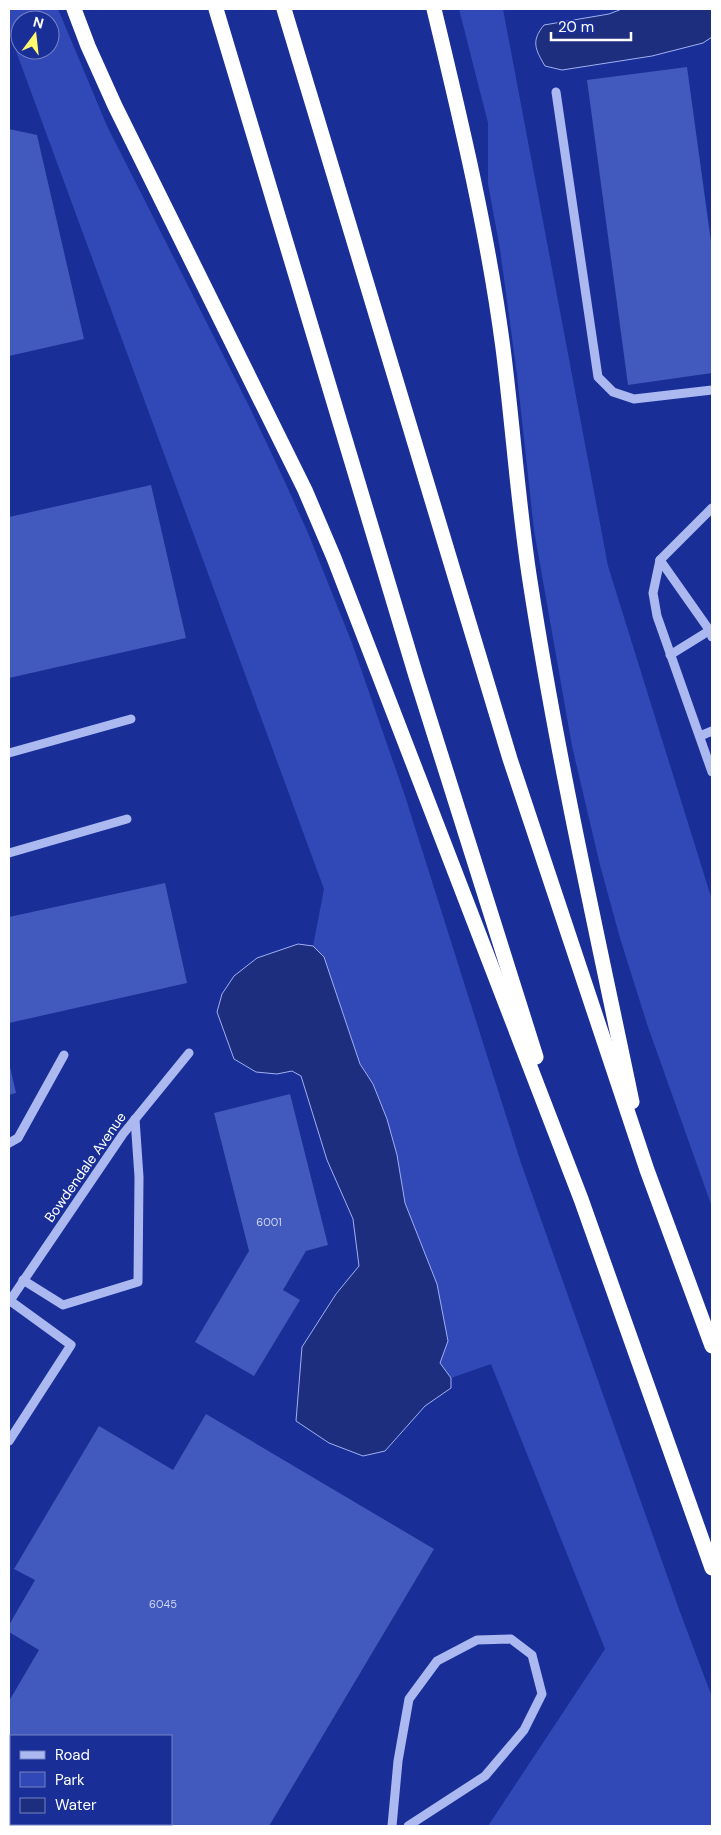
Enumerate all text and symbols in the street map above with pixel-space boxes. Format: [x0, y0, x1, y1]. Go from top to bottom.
north arrow [10, 10, 60, 60]
scale bar [551, 10, 631, 42]
text: N [31, 12, 46, 32]
text: 20 m [558, 17, 594, 37]
street label: Bowdendale Avenue [40, 1108, 130, 1226]
house number: 6001 [256, 1215, 282, 1229]
house number: 6045 [149, 1597, 177, 1611]
legend [10, 1735, 172, 1825]
text: Road [55, 1745, 90, 1765]
text: Park [55, 1770, 85, 1790]
text: Water [55, 1795, 97, 1815]

